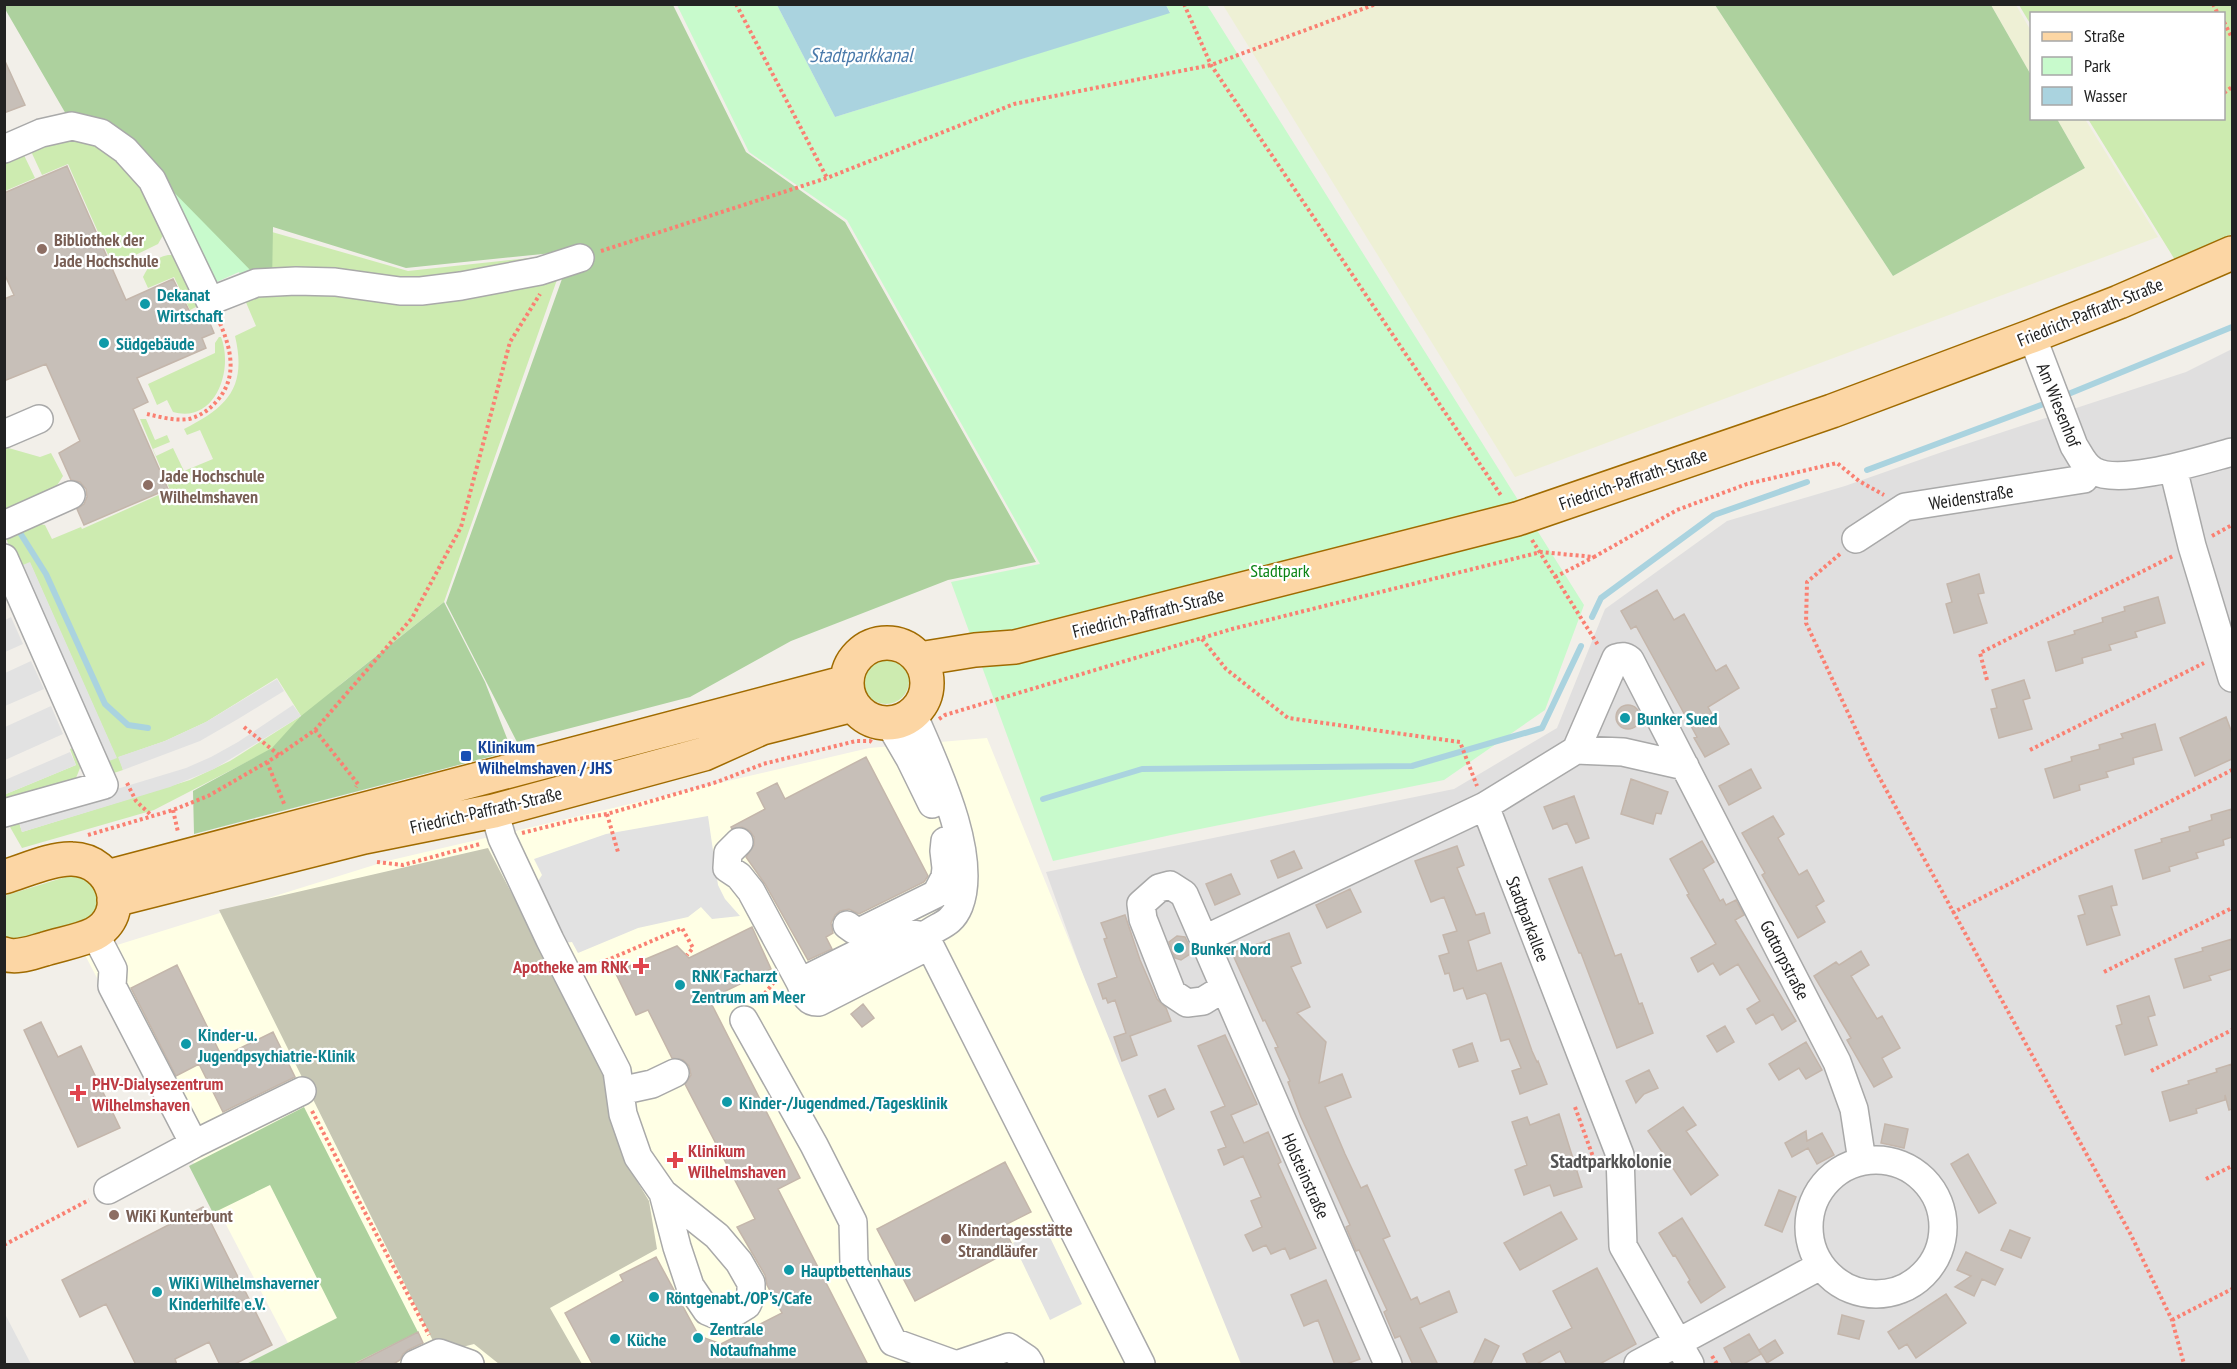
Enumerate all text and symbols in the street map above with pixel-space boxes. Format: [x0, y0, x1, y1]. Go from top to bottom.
legend [2030, 12, 2225, 120]
text: Straße [2084, 24, 2125, 47]
water label: Stadtparkkanal [809, 42, 915, 68]
text: Park [2084, 54, 2111, 77]
text: Wasser [2084, 84, 2127, 107]
place label: Bibliothek der Jade Hochschule [53, 228, 159, 272]
marker: Bibliothek der Jade Hochschule [35, 242, 49, 256]
street label: Friedrich-Paffrath-Straße [2014, 272, 2166, 352]
place label: Dekanat Wirtschaft [156, 283, 224, 327]
marker: Dekanat Wirtschaft [138, 297, 152, 311]
place label: Südgebäude [116, 332, 195, 355]
marker: Südgebäude [97, 336, 111, 350]
street label: Am Wiesenhof [2032, 360, 2087, 452]
street label: Friedrich-Paffrath-Straße [1556, 443, 1710, 515]
place label: Jade Hochschule Wilhelmshaven [159, 464, 265, 508]
marker: Jade Hochschule Wilhelmshaven [141, 478, 155, 492]
street label: Weidenstraße [1927, 479, 2015, 515]
park label: Stadtpark [1250, 559, 1310, 582]
street label: Friedrich-Paffrath-Straße [1070, 583, 1226, 643]
place label: Bunker Sued [1637, 707, 1717, 730]
marker: Bunker Sued [1618, 711, 1632, 725]
place label: Klinikum Wilhelmshaven / JHS [477, 735, 613, 779]
marker: Klinikum Wilhelmshaven / JHS [459, 749, 473, 763]
street label: Friedrich-Paffrath-Straße [408, 781, 564, 839]
street label: Stadtparkallee [1501, 873, 1555, 965]
street label: Gottorpstraße [1755, 916, 1815, 1004]
place label: Bunker Nord [1191, 937, 1271, 960]
marker: Bunker Nord [1172, 941, 1186, 955]
place label: Apotheke am RNK [512, 955, 630, 978]
marker: Apotheke am RNK [634, 959, 648, 973]
place label: RNK Facharzt Zentrum am Meer [692, 964, 806, 1008]
marker: RNK Facharzt Zentrum am Meer [673, 978, 687, 992]
place label: Kinder-u. Jugendpsychiatrie-Klinik [197, 1023, 356, 1067]
marker: Kinder-u. Jugendpsychiatrie-Klinik [179, 1037, 193, 1051]
place label: PHV-Dialysezentrum Wilhelmshaven [91, 1072, 224, 1116]
marker: PHV-Dialysezentrum Wilhelmshaven [69, 1084, 87, 1102]
place label: Kinder-/Jugendmed./Tagesklinik [739, 1091, 948, 1114]
marker: Kinder-/Jugendmed./Tagesklinik [720, 1095, 734, 1109]
street label: Holsteinstraße [1277, 1130, 1335, 1222]
place label: Klinikum Wilhelmshaven [687, 1139, 786, 1183]
district label: Stadtparkkolonie [1550, 1148, 1672, 1174]
marker: Klinikum Wilhelmshaven [666, 1151, 684, 1169]
place label: WiKi Kunterbunt [125, 1204, 234, 1227]
marker: WiKi Kunterbunt [107, 1208, 121, 1222]
place label: Kindertagesstätte Strandläufer [958, 1218, 1073, 1262]
marker: Kindertagesstätte Strandläufer [939, 1232, 953, 1246]
place label: Hauptbettenhaus [801, 1259, 911, 1282]
marker: Hauptbettenhaus [782, 1263, 796, 1277]
place label: WiKi Wilhelmshaverner Kinderhilfe e.V. [168, 1271, 320, 1315]
marker: WiKi Wilhelmshaverner Kinderhilfe e.V. [150, 1285, 164, 1299]
place label: Röntgenabt./OP's/Cafe [666, 1286, 812, 1309]
marker: Röntgenabt./OP's/Cafe [647, 1290, 661, 1304]
place label: Zentrale Notaufnahme [710, 1317, 797, 1361]
place label: Küche [627, 1328, 667, 1351]
marker: Zentrale Notaufnahme [691, 1331, 705, 1345]
marker: Küche [608, 1332, 622, 1346]

